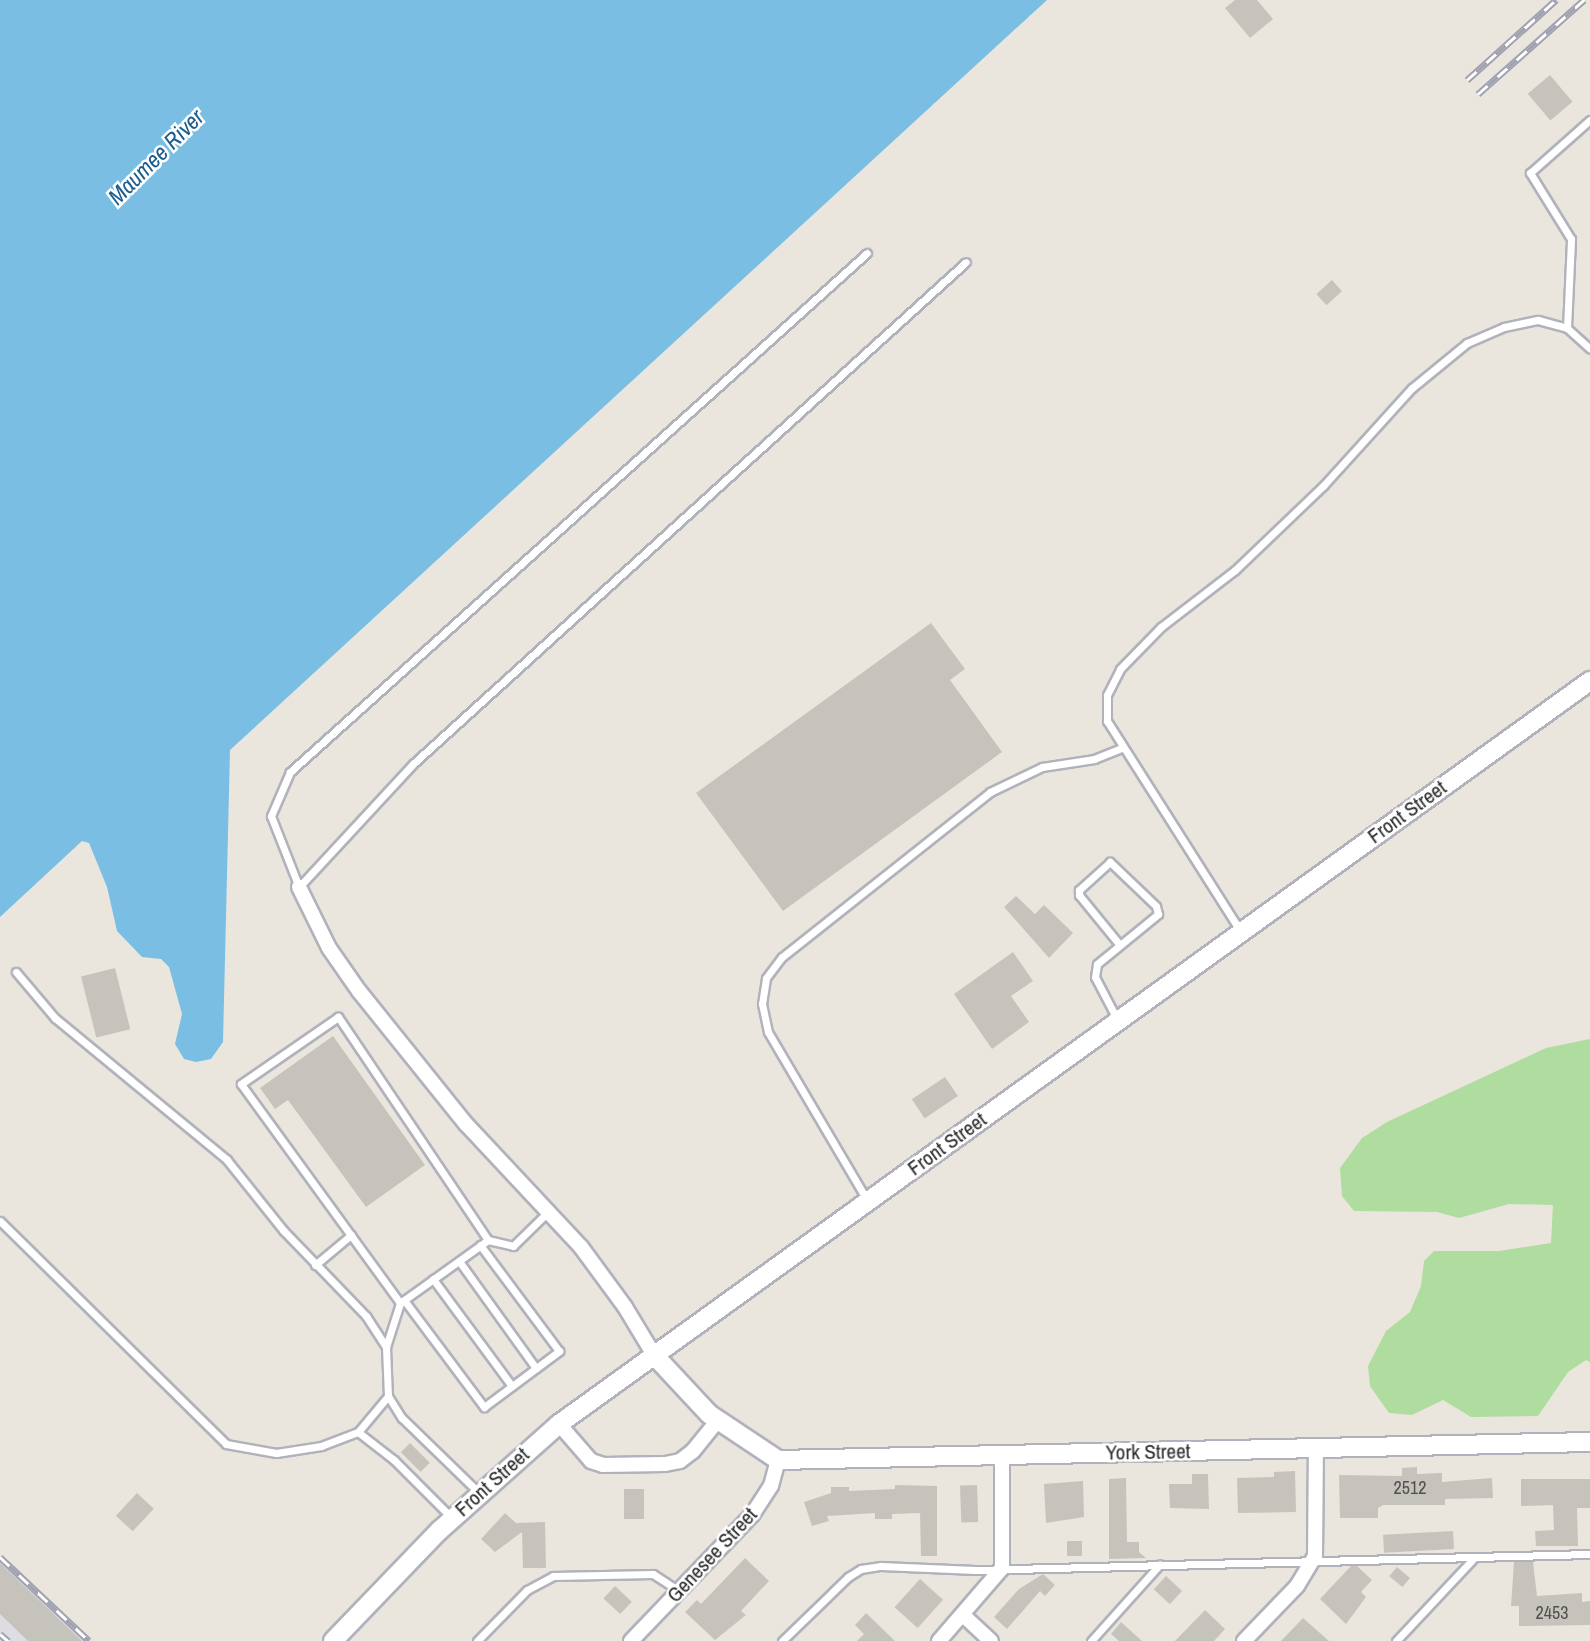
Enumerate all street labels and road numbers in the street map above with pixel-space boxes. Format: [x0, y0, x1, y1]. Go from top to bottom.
street label: Front Street [1363, 775, 1451, 849]
street label: Front Street [903, 1107, 991, 1181]
street label: York Street [1105, 1439, 1191, 1465]
street label: Front Street [450, 1442, 534, 1522]
street label: Genesee Street [662, 1502, 762, 1608]

